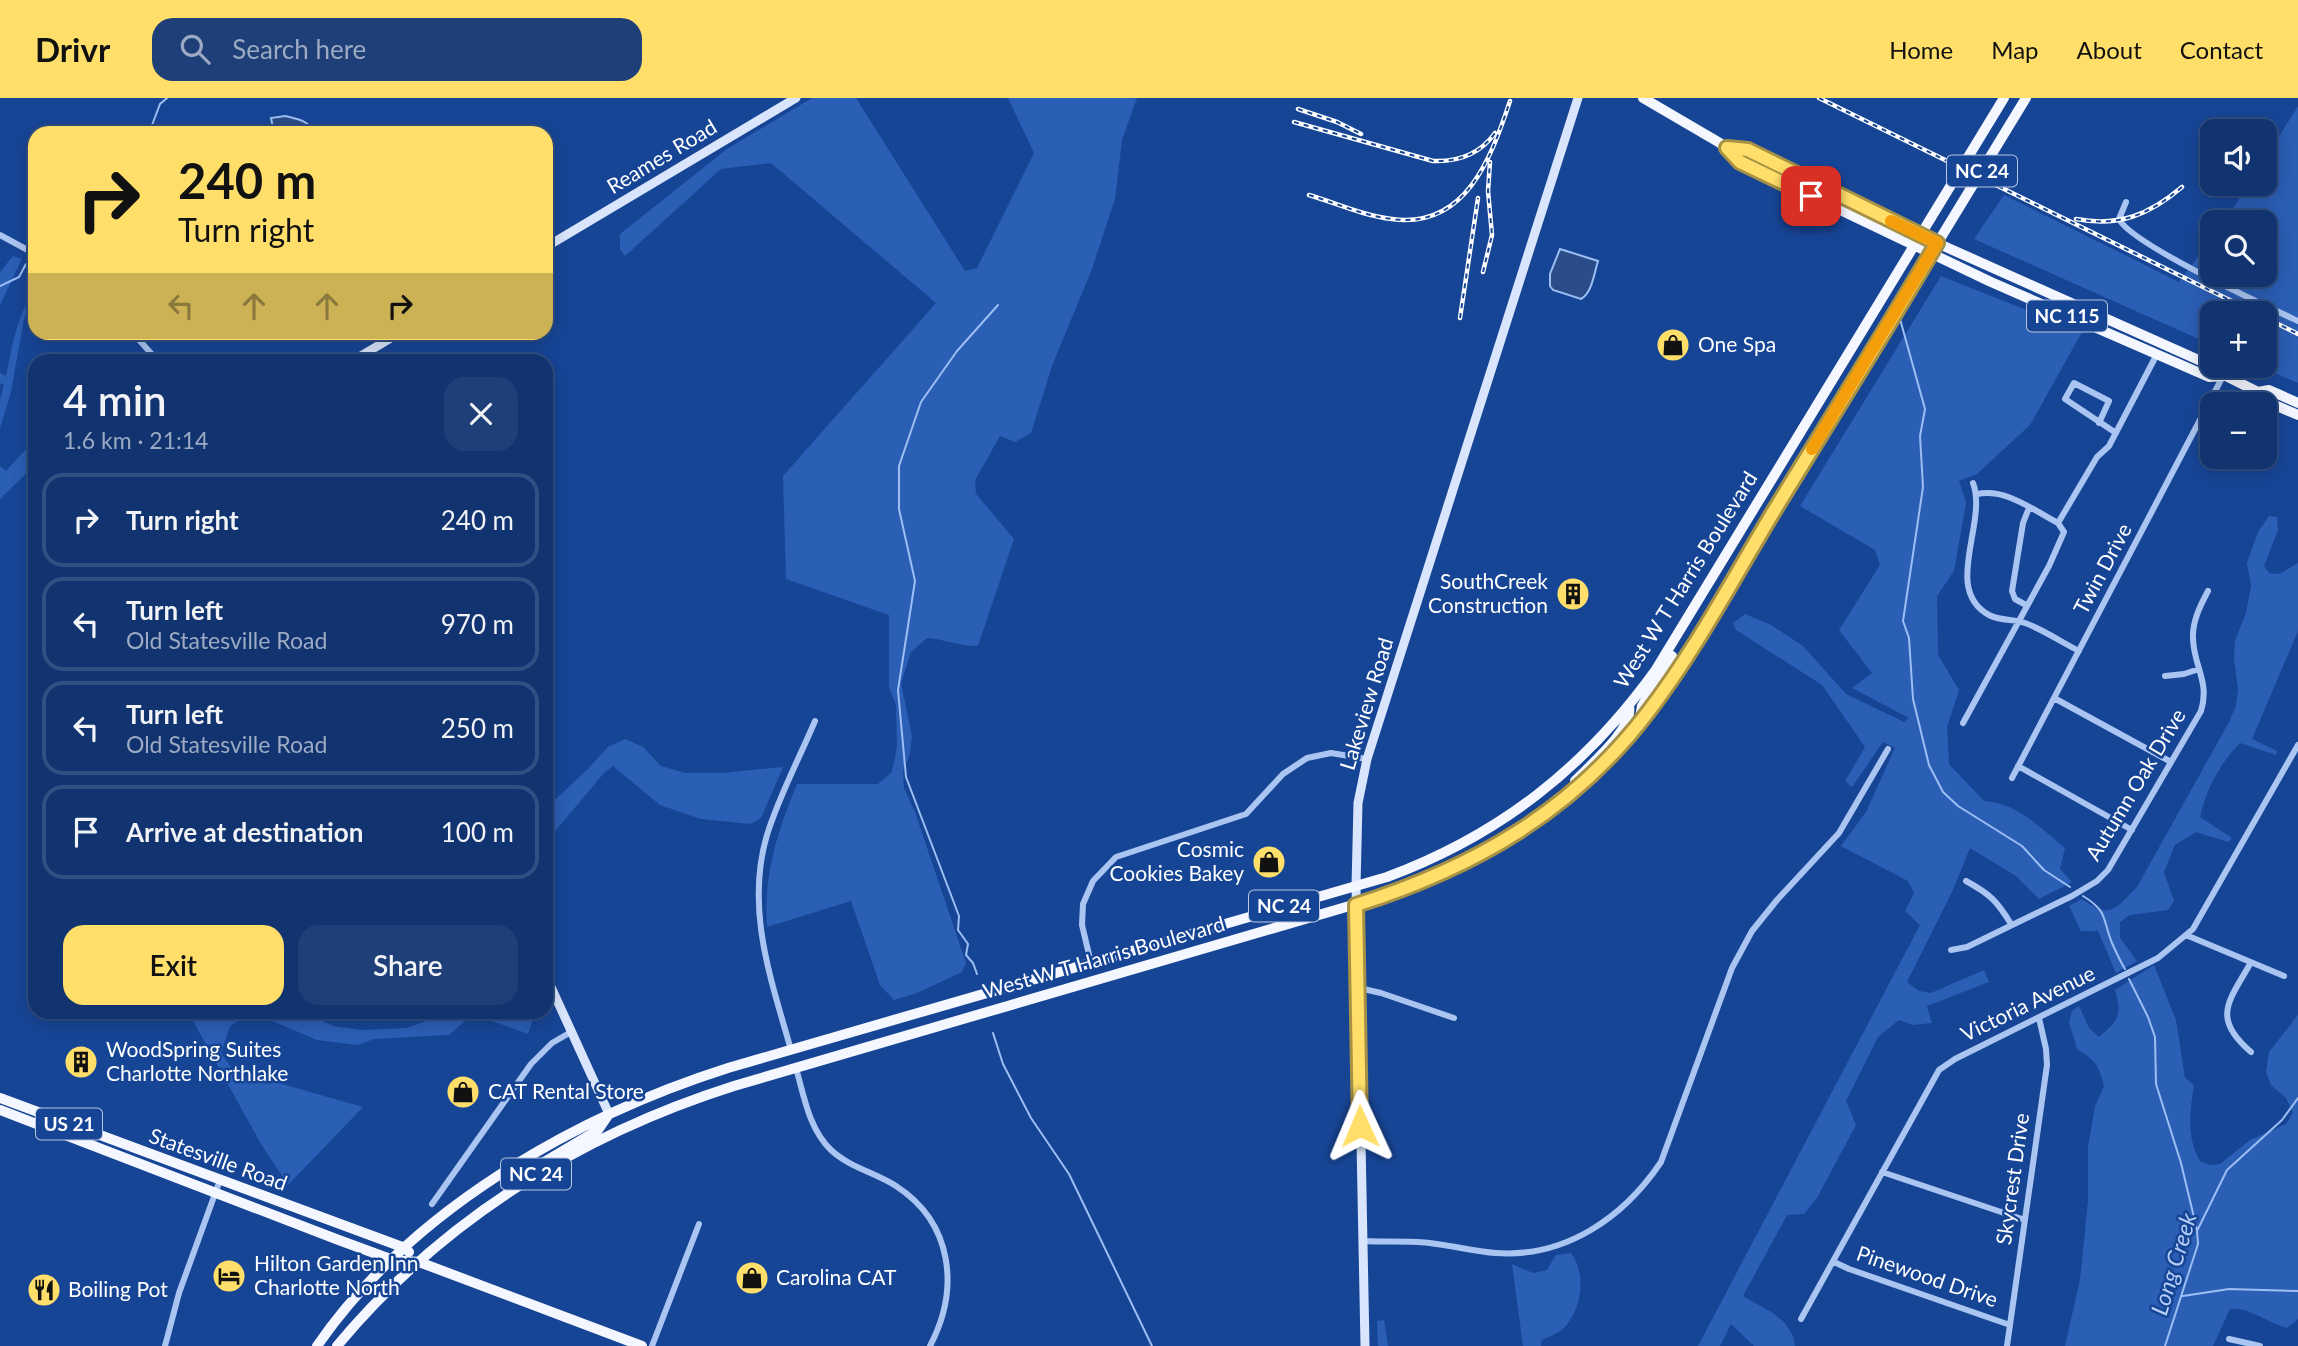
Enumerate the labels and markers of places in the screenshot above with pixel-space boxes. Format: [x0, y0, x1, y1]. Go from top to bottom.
pin [1781, 166, 1841, 226]
shop icon: One Spa [1654, 326, 1692, 364]
place label: One Spa [1698, 331, 1776, 356]
place label: SouthCreek Construction [1428, 568, 1548, 617]
building icon: SouthCreek Construction [1554, 575, 1592, 613]
place label: Cosmic Cookies Bakey [1110, 836, 1244, 885]
shop icon: Cosmic Cookies Bakey [1250, 843, 1288, 881]
place label: WoodSpring Suites Charlotte Northlake [106, 1036, 288, 1085]
building icon: WoodSpring Suites Charlotte Northlake [62, 1043, 100, 1081]
shop icon: CAT Rental Store [444, 1073, 482, 1111]
place label: CAT Rental Store [488, 1078, 644, 1103]
place label: Hilton Garden Inn Charlotte North [254, 1250, 418, 1299]
hotel icon: Hilton Garden Inn Charlotte North [210, 1257, 248, 1295]
shop icon: Carolina CAT [733, 1259, 771, 1297]
place label: Carolina CAT [776, 1264, 897, 1289]
restaurant icon: Boiling Pot [25, 1271, 63, 1309]
place label: Boiling Pot [68, 1276, 168, 1301]

